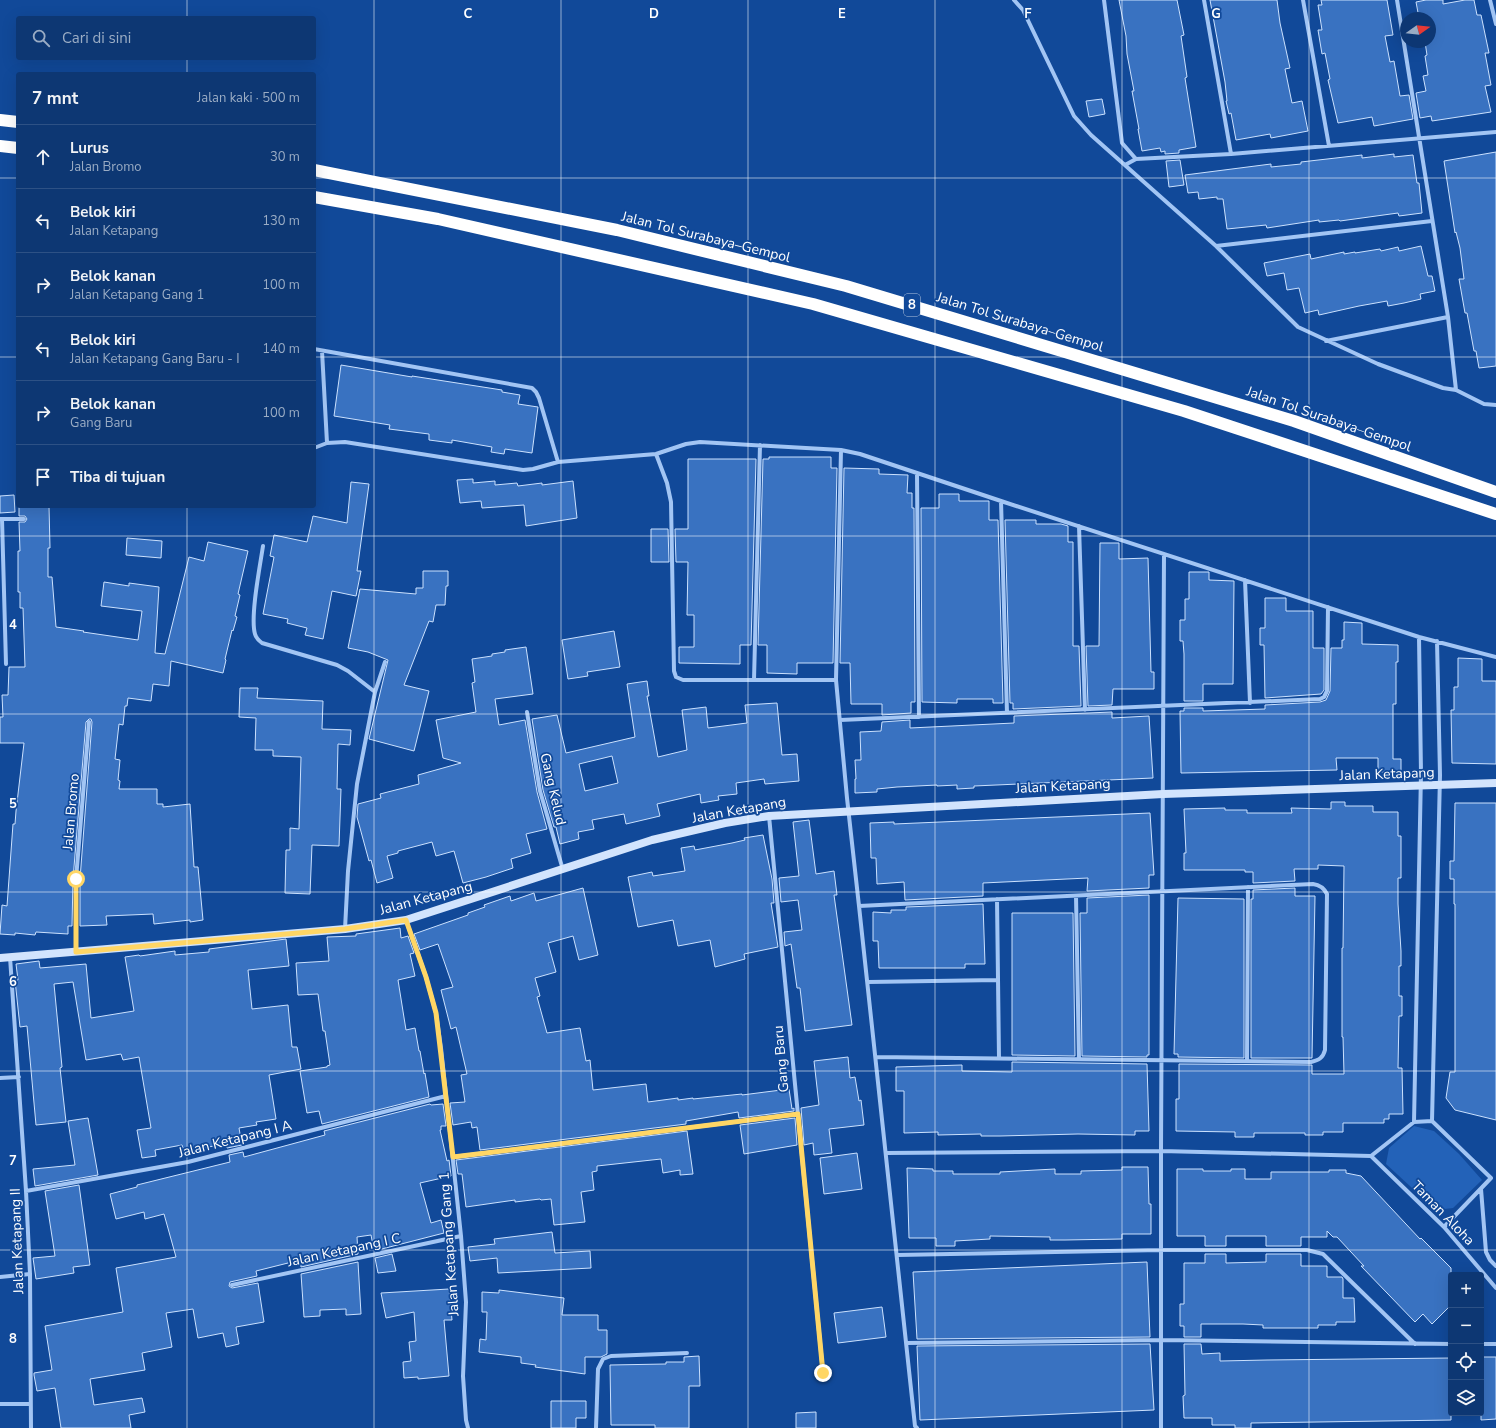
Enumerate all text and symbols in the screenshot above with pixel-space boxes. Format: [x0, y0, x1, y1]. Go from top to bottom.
text: C [464, 5, 473, 23]
text: D [649, 5, 659, 23]
text: E [838, 5, 846, 23]
text: F [1024, 5, 1032, 23]
text: G [1211, 5, 1221, 23]
north arrow [1400, 12, 1436, 48]
search box [16, 16, 316, 60]
icon: search [30, 27, 52, 49]
text: Cari di sini [62, 28, 131, 48]
text: 7 mnt [32, 87, 78, 110]
text: Jalan kaki · 500 m [197, 89, 300, 107]
text: Lurus [70, 138, 109, 158]
icon: ahead [32, 146, 54, 168]
text: 30 m [270, 148, 300, 166]
text: Jalan Bromo [70, 158, 142, 176]
text: Belok kiri [70, 202, 135, 222]
street label: Jalan Tol Surabaya–Gempol [619, 207, 793, 267]
icon: left [32, 210, 54, 232]
text: 130 m [262, 212, 300, 230]
text: Jalan Ketapang [70, 222, 158, 240]
text: Belok kanan [70, 266, 156, 286]
icon: right [32, 274, 54, 296]
text: 100 m [262, 276, 300, 294]
text: Jalan Ketapang Gang 1 [70, 286, 204, 304]
street label: Jalan Tol Surabaya–Gempol [933, 287, 1107, 357]
road number: 8 [904, 294, 920, 316]
text: Belok kiri [70, 330, 135, 350]
icon: left [32, 338, 54, 360]
text: 140 m [262, 340, 300, 358]
text: Jalan Ketapang Gang Baru - I [70, 350, 240, 368]
street label: Jalan Tol Surabaya–Gempol [1243, 381, 1415, 456]
text: Belok kanan [70, 394, 156, 414]
icon: right [32, 402, 54, 424]
text: 100 m [262, 404, 300, 422]
text: Gang Baru [70, 414, 132, 432]
icon: arrive [32, 466, 54, 488]
text: Tiba di tujuan [70, 467, 165, 487]
text: 4 [9, 616, 17, 634]
street label: Gang Kelud [535, 751, 571, 827]
street label: Jalan Ketapang [1338, 763, 1435, 785]
street label: Jalan Bromo [58, 773, 84, 852]
street label: Jalan Ketapang [1014, 774, 1111, 798]
street label: Jalan Ketapang [690, 792, 788, 828]
text: 5 [9, 795, 17, 813]
route start [67, 870, 85, 888]
street label: Jalan Ketapang [377, 877, 474, 920]
text: 6 [9, 973, 17, 991]
street label: Gang Baru [769, 1025, 793, 1093]
street label: Jalan Ketapang I A [175, 1116, 294, 1163]
text: 7 [9, 1152, 17, 1170]
street label: Jalan Ketapang Gang 1 [434, 1171, 464, 1318]
street label: Taman Aloha [1407, 1176, 1479, 1250]
street label: Jalan Ketapang II [6, 1188, 28, 1295]
street label: Jalan Ketapang I C [285, 1229, 402, 1271]
map controls [1448, 1272, 1484, 1416]
button: + [1448, 1272, 1484, 1308]
button: − [1448, 1308, 1484, 1344]
text: 8 [9, 1330, 17, 1348]
button: locate [1448, 1344, 1484, 1380]
route end [814, 1364, 832, 1382]
button: layers [1448, 1380, 1484, 1416]

